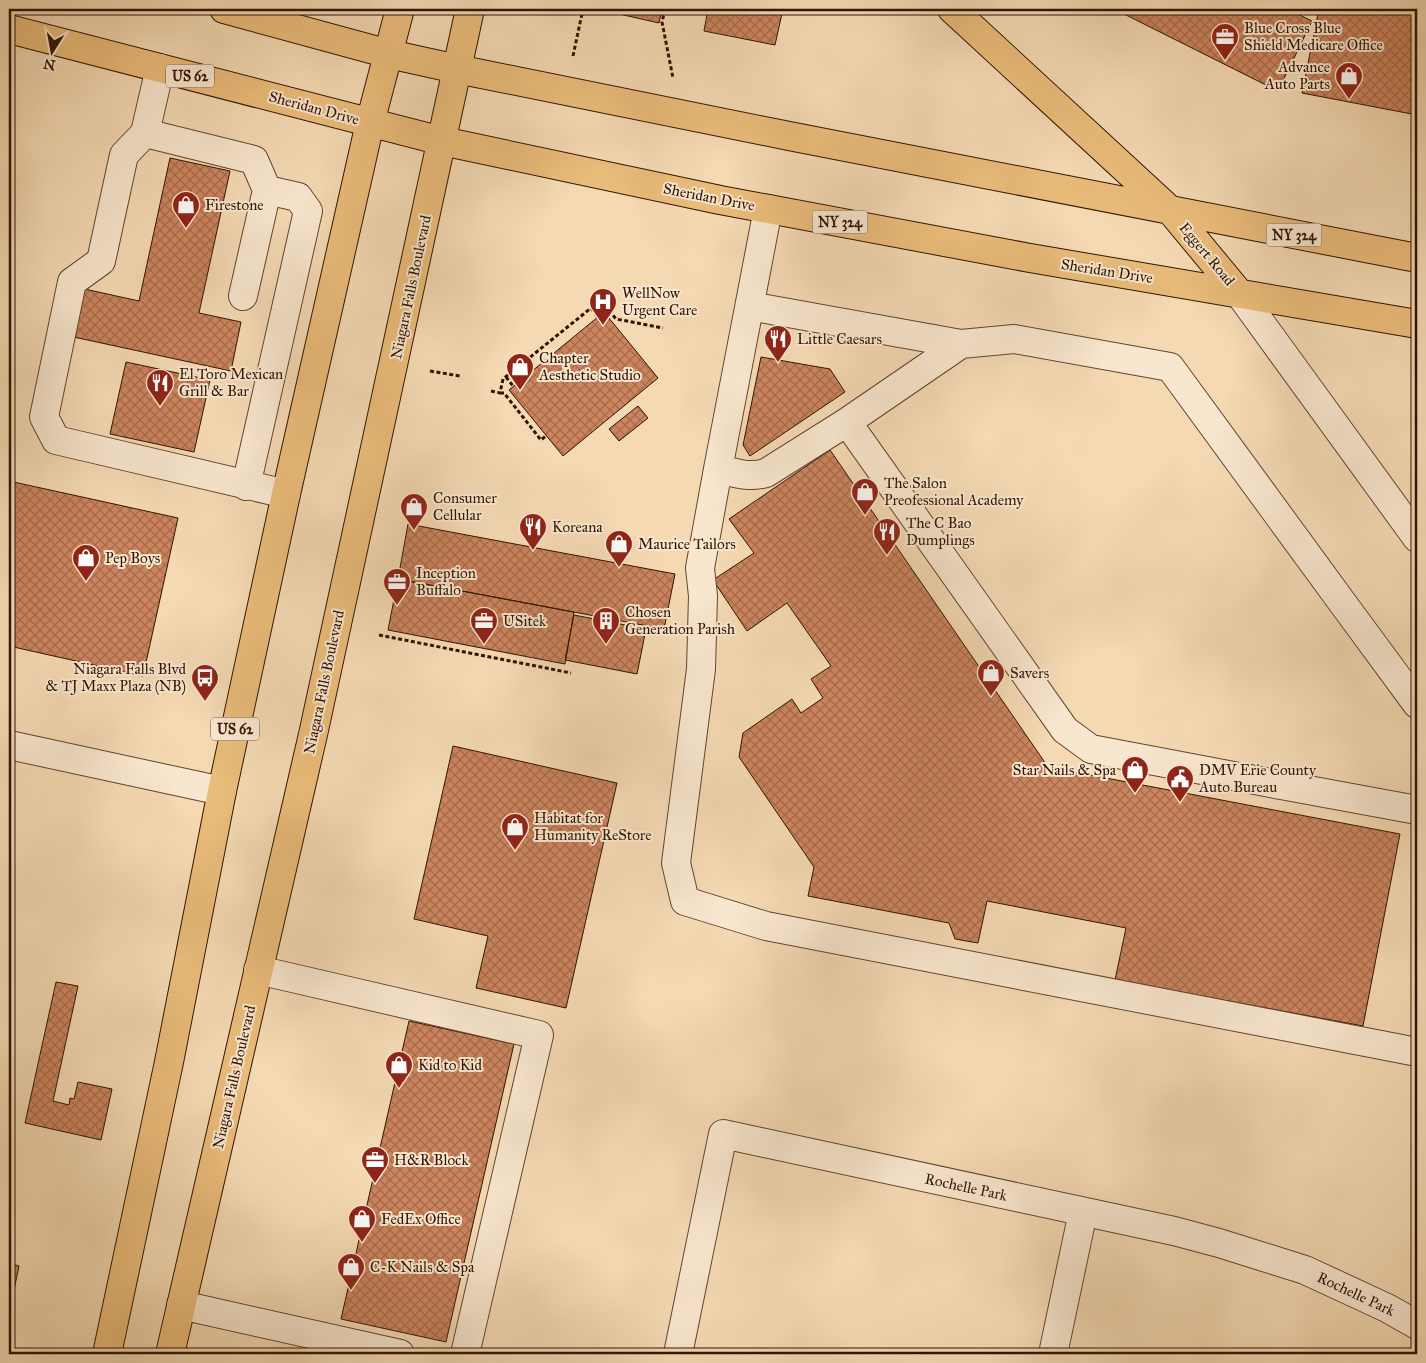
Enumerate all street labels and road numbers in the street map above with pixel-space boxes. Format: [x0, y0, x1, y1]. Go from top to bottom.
road number: US 62 [166, 64, 214, 88]
street label: Sheridan Drive [267, 87, 361, 129]
street label: Sheridan Drive [662, 179, 756, 215]
road number: NY 324 [812, 210, 868, 233]
street label: Niagara Falls Boulevard [387, 213, 435, 361]
street label: Eggert Road [1175, 219, 1239, 290]
road number: NY 324 [1266, 224, 1322, 246]
street label: Sheridan Drive [1060, 255, 1154, 287]
street label: Niagara Falls Boulevard [300, 608, 348, 756]
road number: US 62 [211, 718, 259, 741]
street label: Niagara Falls Boulevard [209, 1003, 259, 1150]
street label: Rochelle Park [923, 1170, 1009, 1205]
street label: Rochelle Park [1314, 1268, 1398, 1320]

